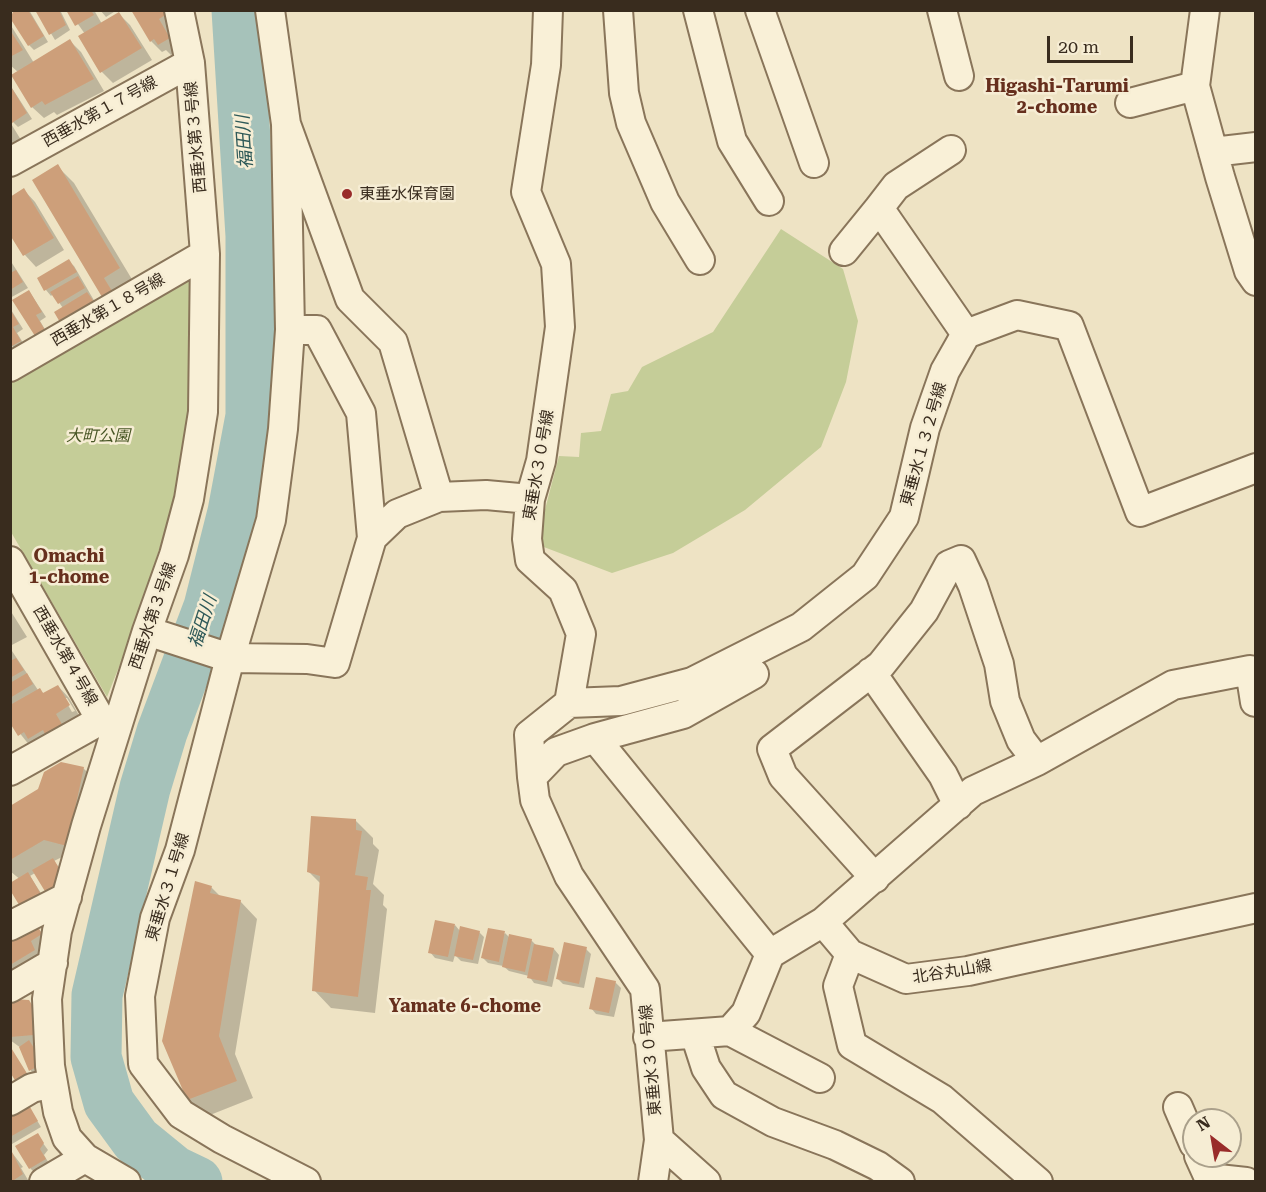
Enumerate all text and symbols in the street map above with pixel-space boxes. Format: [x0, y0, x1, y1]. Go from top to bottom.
scale bar [1050, 24, 1136, 62]
text: 20 m [1058, 36, 1099, 57]
street label: 西垂水第１７号線 [39, 73, 161, 151]
district label: Higashi-Tarumi 2-chome [985, 76, 1129, 118]
street label: 西垂水第３号線 [182, 80, 210, 194]
water label: 福田川 [232, 114, 258, 170]
place label: 東垂水保育園 [359, 184, 455, 204]
marker: 東垂水保育園 [340, 187, 354, 201]
street label: 西垂水第１８号線 [48, 270, 168, 350]
street label: 東垂水１３２号線 [897, 380, 951, 508]
street label: 東垂水３０号線 [520, 408, 558, 522]
park label: 大町公園 [66, 426, 130, 446]
district label: Omachi 1-chome [29, 546, 109, 588]
street label: 西垂水第３号線 [126, 560, 180, 672]
water label: 福田川 [184, 593, 222, 651]
street label: 西垂水第４号線 [29, 603, 101, 709]
street label: 東垂水３１号線 [142, 831, 194, 943]
street label: 北谷丸山線 [911, 956, 993, 988]
district label: Yamate 6-chome [389, 996, 541, 1018]
street label: 東垂水３０号線 [637, 1003, 665, 1117]
north arrow [1182, 1108, 1242, 1168]
text: N [1193, 1113, 1214, 1135]

